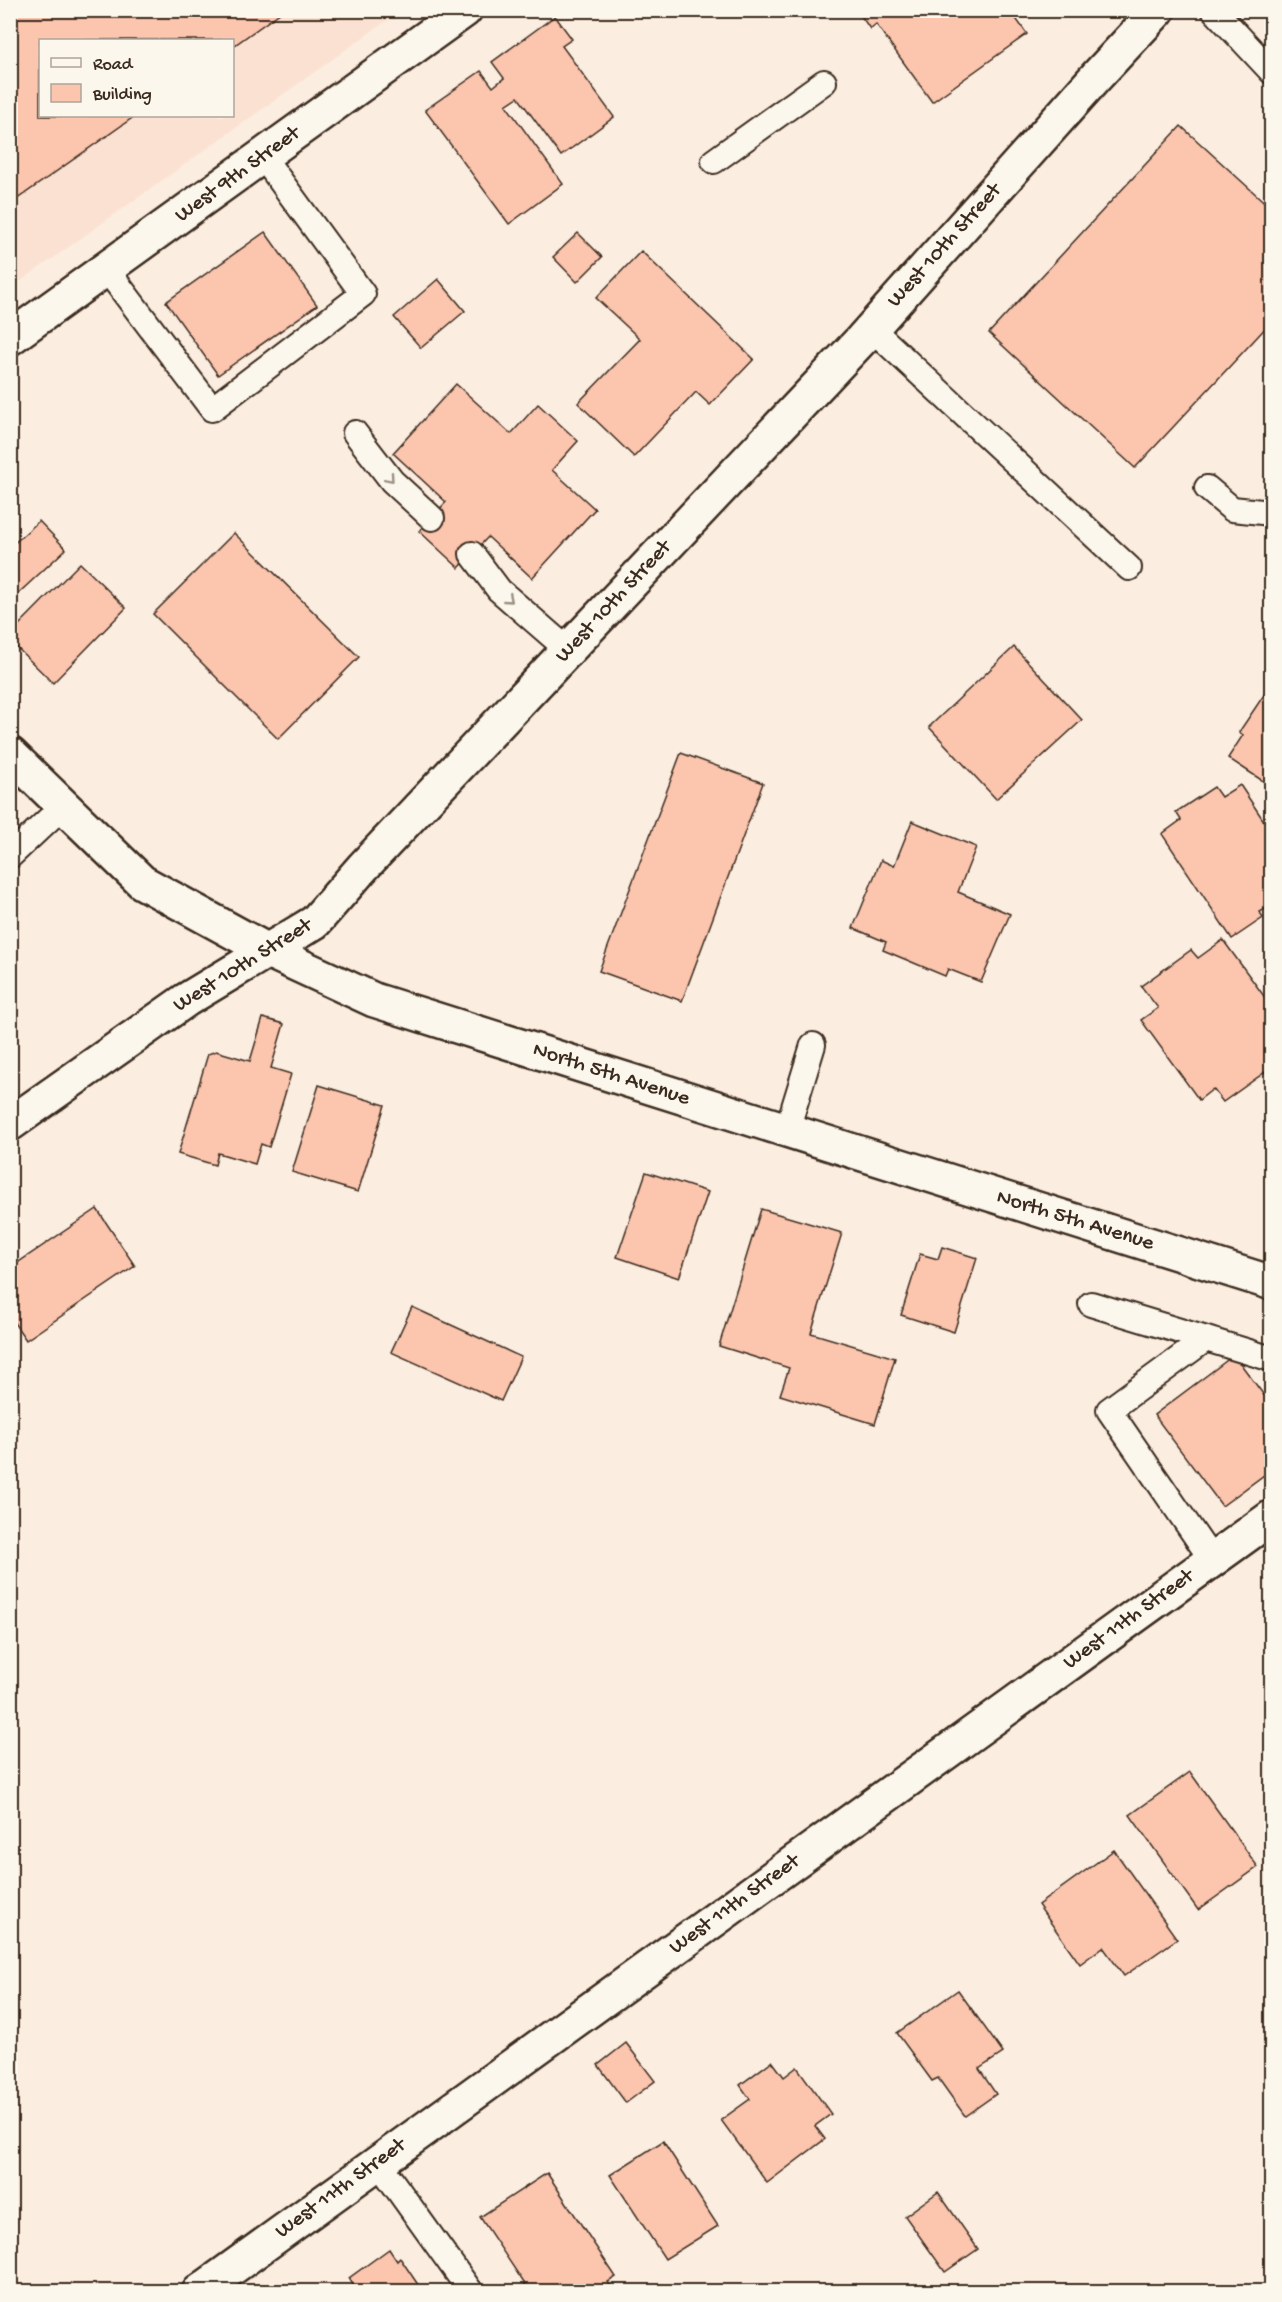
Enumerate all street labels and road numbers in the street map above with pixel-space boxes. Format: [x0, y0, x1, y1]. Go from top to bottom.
street label: West 9th Street [170, 120, 307, 229]
street label: West 10th Street [882, 177, 1009, 314]
street label: West 10th Street [550, 534, 679, 669]
street label: West 10th Street [169, 912, 319, 1019]
street label: North 5th Avenue [529, 1037, 693, 1113]
street label: North 5th Avenue [993, 1185, 1157, 1257]
street label: West 11th Street [1059, 1563, 1201, 1676]
street label: West 11th Street [665, 1848, 807, 1961]
street label: West 11th Street [271, 2132, 413, 2245]

